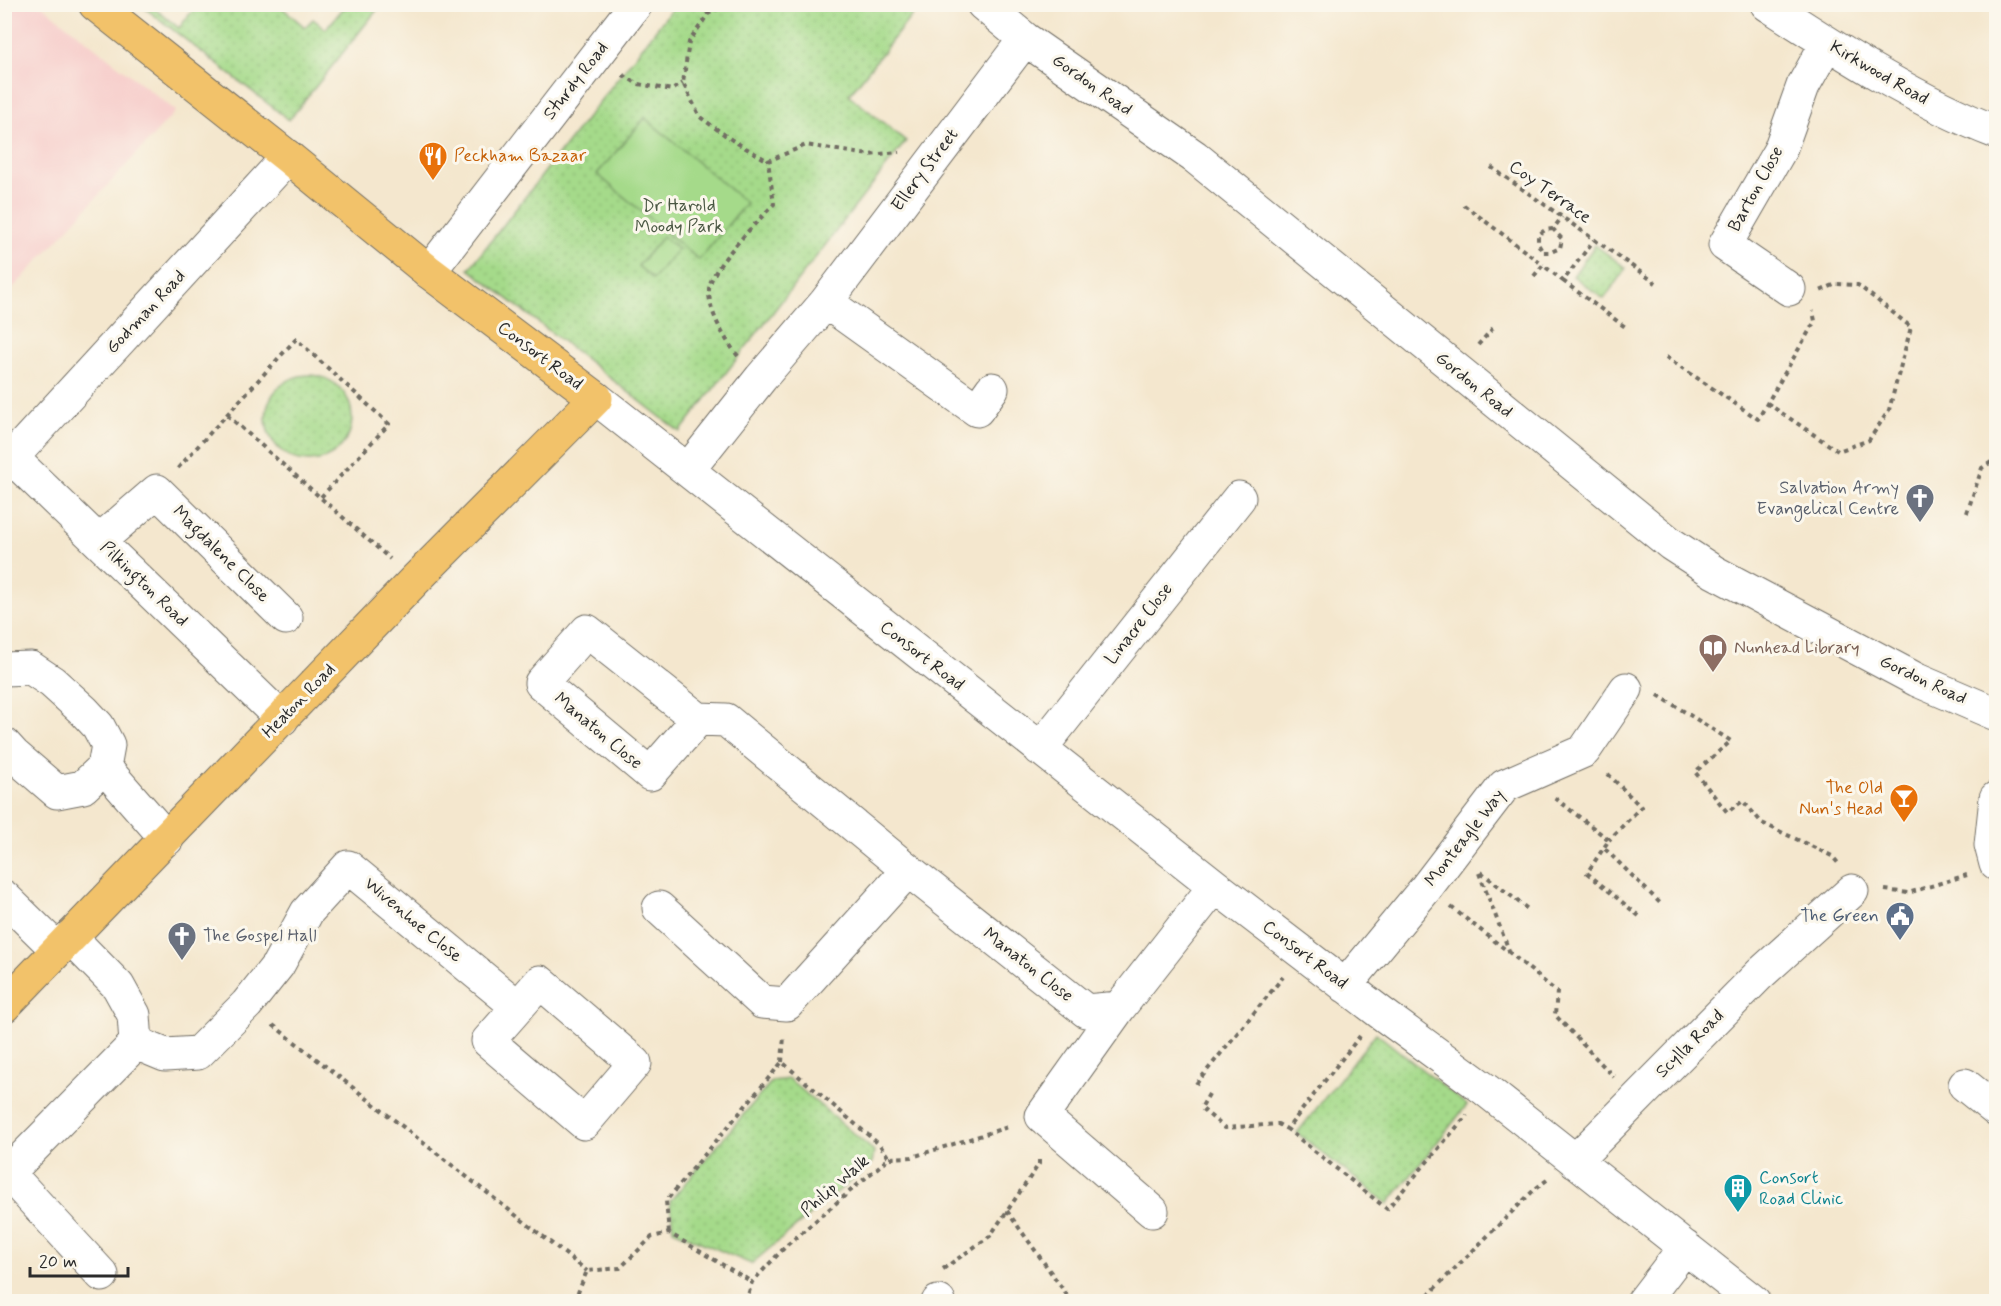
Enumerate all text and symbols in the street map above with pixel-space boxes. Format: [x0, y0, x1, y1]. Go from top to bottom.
street label: Kirkwood Road [1825, 35, 1933, 111]
street label: Sturdy Road [538, 37, 614, 125]
street label: Gordon Road [1047, 48, 1137, 122]
street label: Ellery Street [886, 123, 964, 216]
restaurant icon: Peckham Bazaar [417, 140, 449, 182]
street label: Barton Close [1723, 142, 1789, 236]
place label: Peckham Bazaar [454, 144, 587, 168]
street label: Coy Terrace [1504, 155, 1596, 229]
park label: Dr Harold Moody Park [635, 194, 723, 239]
street label: Godman Road [101, 265, 191, 359]
street label: Consort Road [492, 316, 588, 396]
street label: Gordon Road [1430, 346, 1518, 424]
place label: Salvation Army Evangelical Centre [1757, 476, 1899, 522]
church icon: Salvation Army Evangelical Centre [1904, 482, 1936, 524]
street label: Magdalene Close [166, 500, 275, 609]
street label: Pilkington Road [93, 536, 193, 634]
street label: Linacre Close [1100, 578, 1178, 670]
street label: Consort Road [875, 615, 969, 697]
library icon: Nunhead Library [1697, 632, 1729, 674]
place label: Nunhead Library [1734, 636, 1860, 660]
street label: Gordon Road [1876, 649, 1970, 711]
street label: Heaton Road [257, 658, 341, 744]
street label: Manaton Close [549, 687, 647, 775]
place label: The Old Nun's Head [1799, 776, 1883, 821]
bar icon: The Old Nun's Head [1888, 782, 1920, 824]
street label: Monteagle Way [1419, 784, 1511, 892]
street label: Wivenhoe Close [359, 872, 467, 968]
public building icon: The Green [1884, 900, 1916, 942]
place label: The Green [1800, 904, 1879, 928]
street label: Consort Road [1257, 915, 1353, 995]
church icon: The Gospel Hall [166, 920, 198, 962]
street label: Manaton Close [978, 922, 1078, 1008]
place label: The Gospel Hall [203, 924, 317, 948]
street label: Scylla Road [1650, 1004, 1730, 1084]
street label: Philip Walk [796, 1149, 874, 1223]
place label: Consort Road Clinic [1759, 1166, 1843, 1211]
building icon: Consort Road Clinic [1722, 1172, 1754, 1214]
scale bar [30, 1240, 128, 1278]
text: 20 m [39, 1250, 77, 1274]

